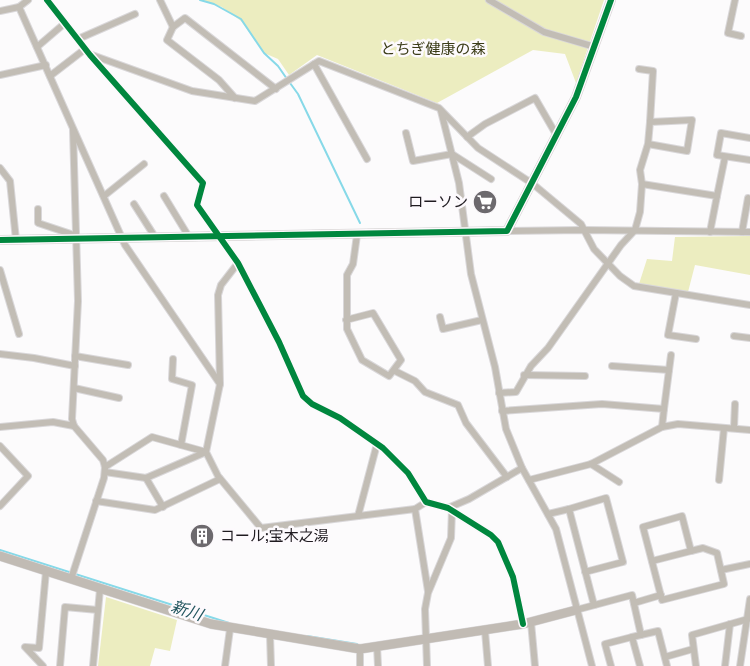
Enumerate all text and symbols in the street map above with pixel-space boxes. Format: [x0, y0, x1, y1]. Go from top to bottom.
park label: とちぎ健康の森 [380, 39, 486, 58]
supermarket icon: ローソン [472, 189, 498, 215]
place label: ローソン [408, 192, 468, 211]
building icon: コール;宝木之湯 [189, 523, 215, 549]
place label: コール;宝木之湯 [220, 526, 329, 545]
water label: 新川 [168, 596, 207, 626]

